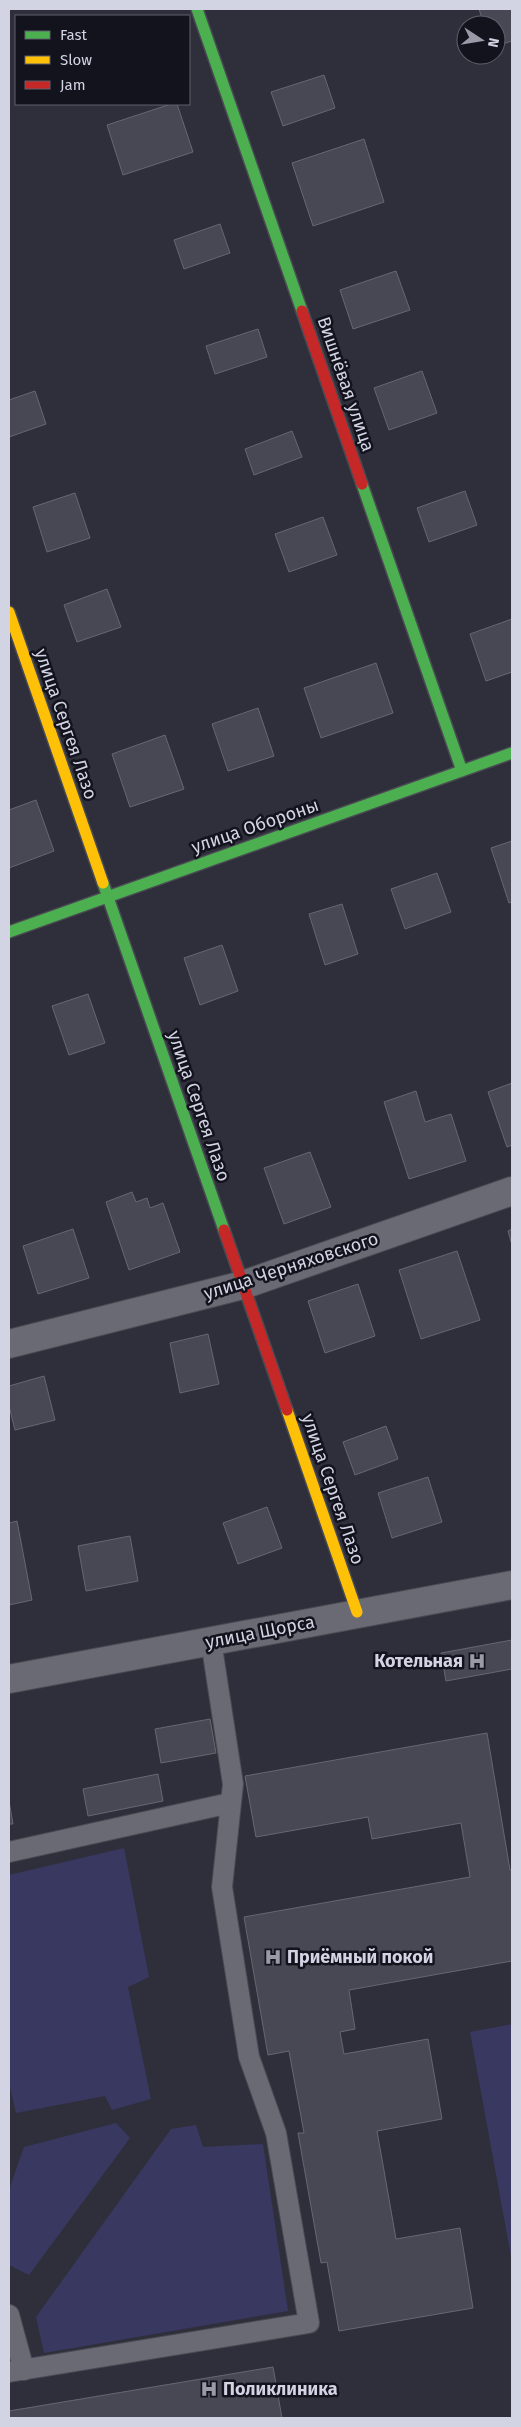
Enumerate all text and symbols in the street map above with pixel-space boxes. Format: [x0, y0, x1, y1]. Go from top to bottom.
legend [15, 15, 190, 105]
north arrow [456, 15, 506, 65]
text: Fast [60, 26, 87, 44]
text: N [484, 36, 503, 49]
text: Slow [60, 51, 92, 69]
text: Jam [60, 76, 86, 94]
street label: Вишнёвая улица [313, 314, 379, 454]
street label: улица Сергея Лазо [30, 646, 102, 802]
street label: улица Обороны [188, 794, 322, 858]
street label: улица Сергея Лазо [163, 1028, 235, 1184]
street label: улица Черняховского [201, 1227, 381, 1305]
street label: улица Сергея Лазо [297, 1411, 369, 1567]
street label: улица Щорса [203, 1611, 317, 1653]
place label: Котельная [374, 1650, 463, 1672]
hospital icon: Котельная [467, 1651, 487, 1671]
place label: Приёмный покой [287, 1946, 433, 1968]
hospital icon: Приёмный покой [263, 1947, 283, 1967]
place label: Поликлиника [223, 2378, 338, 2400]
hospital icon: Поликлиника [199, 2379, 219, 2399]

